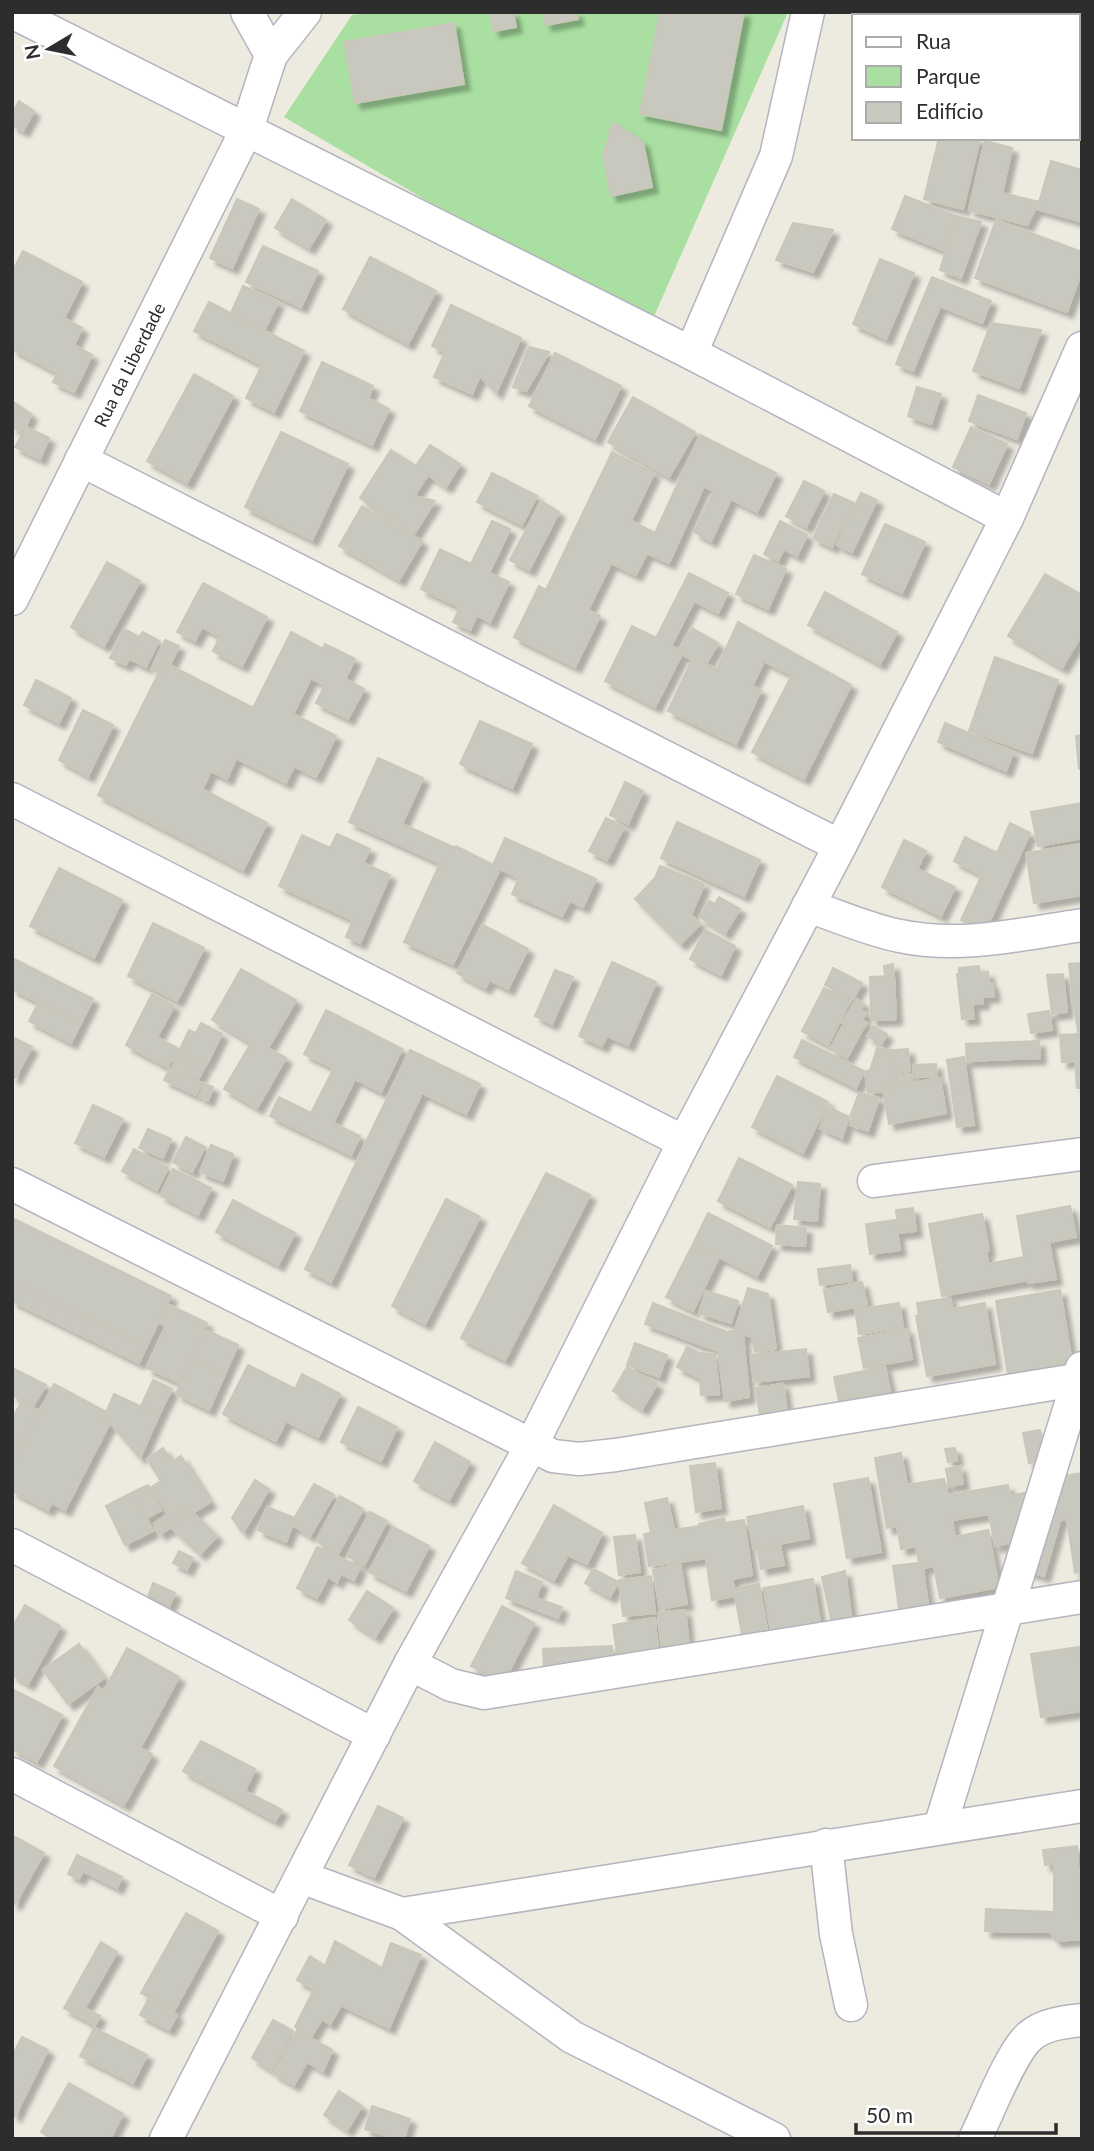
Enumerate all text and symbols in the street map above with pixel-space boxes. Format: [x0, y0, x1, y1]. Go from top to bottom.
north arrow [14, 14, 84, 84]
legend [852, 14, 1080, 140]
text: Rua [916, 28, 951, 53]
text: N [19, 43, 44, 61]
text: Parque [916, 63, 981, 88]
text: Edifício [916, 98, 984, 123]
street label: Rua da Liberdade [89, 299, 169, 431]
scale bar [856, 2092, 1056, 2136]
text: 50 m [866, 2102, 913, 2127]

